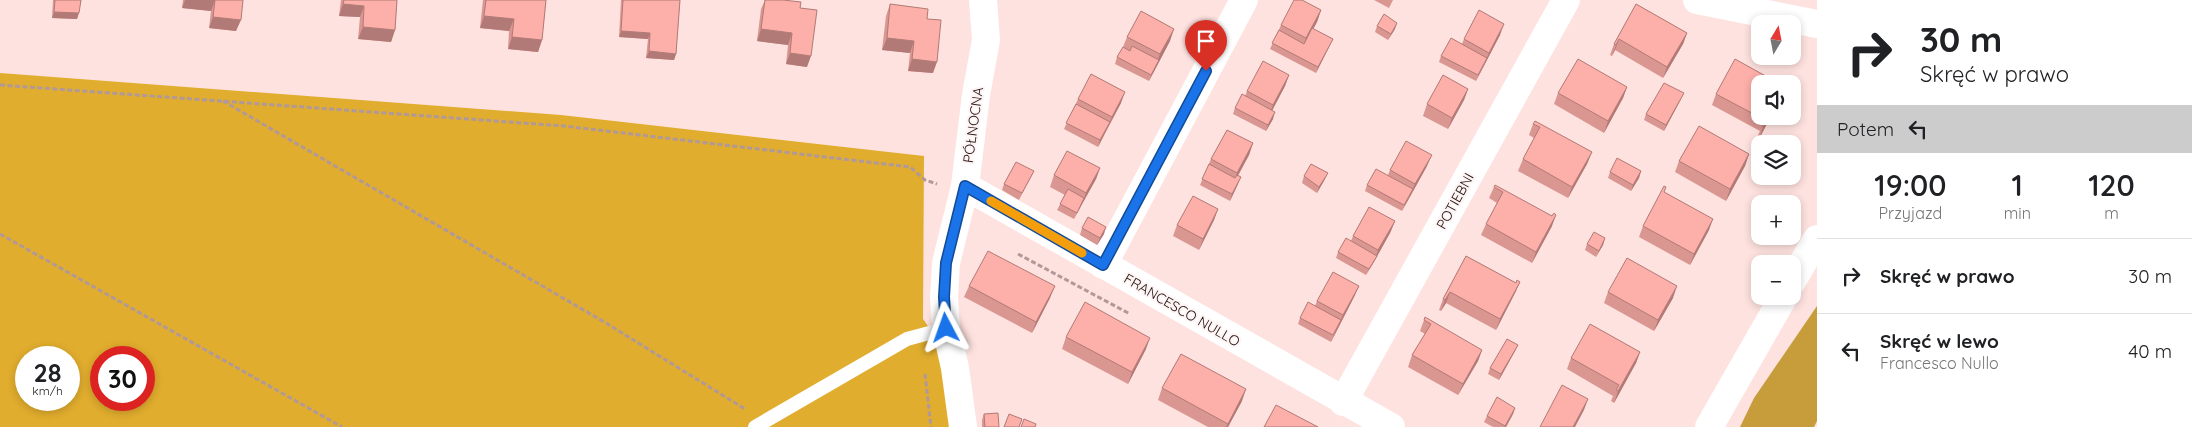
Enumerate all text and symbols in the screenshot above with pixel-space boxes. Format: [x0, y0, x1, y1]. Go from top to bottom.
north arrow [1751, 15, 1801, 65]
map controls [1751, 15, 1801, 305]
text: 30 m [1920, 17, 2002, 61]
pin [1185, 20, 1227, 71]
icon: right [1837, 20, 1902, 85]
icon: arrive [1192, 27, 1220, 55]
text: Skręć w prawo [1920, 60, 2069, 88]
button: sound [1751, 75, 1801, 125]
street label: PÓŁNOCNA [959, 86, 987, 164]
icon: left [1904, 115, 1932, 143]
text: Potem [1837, 117, 1894, 141]
button: layers [1751, 135, 1801, 185]
text: 19:00 [1874, 166, 1946, 204]
text: 1 [2012, 166, 2023, 204]
text: 120 [2088, 166, 2135, 204]
street label: POTIEBNI [1432, 170, 1478, 232]
button: + [1751, 195, 1801, 245]
text: Przyjazd [1878, 203, 1942, 223]
text: min [2004, 203, 2031, 223]
text: m [2104, 203, 2119, 223]
button: − [1751, 255, 1801, 305]
icon: right [1837, 262, 1865, 290]
text: Skręć w prawo [1880, 264, 2015, 288]
text: 30 m [2128, 264, 2172, 288]
street label: FRANCESCO NULLO [1121, 269, 1243, 351]
position arrow [919, 301, 971, 353]
text: Skręć w lewo [1880, 329, 1999, 353]
icon: left [1837, 337, 1865, 365]
text: 40 m [2128, 339, 2172, 363]
speed limit sign: 30 [90, 346, 155, 411]
text: Francesco Nullo [1880, 353, 1999, 373]
text: 28 [34, 357, 61, 388]
text: km/h [32, 383, 63, 398]

